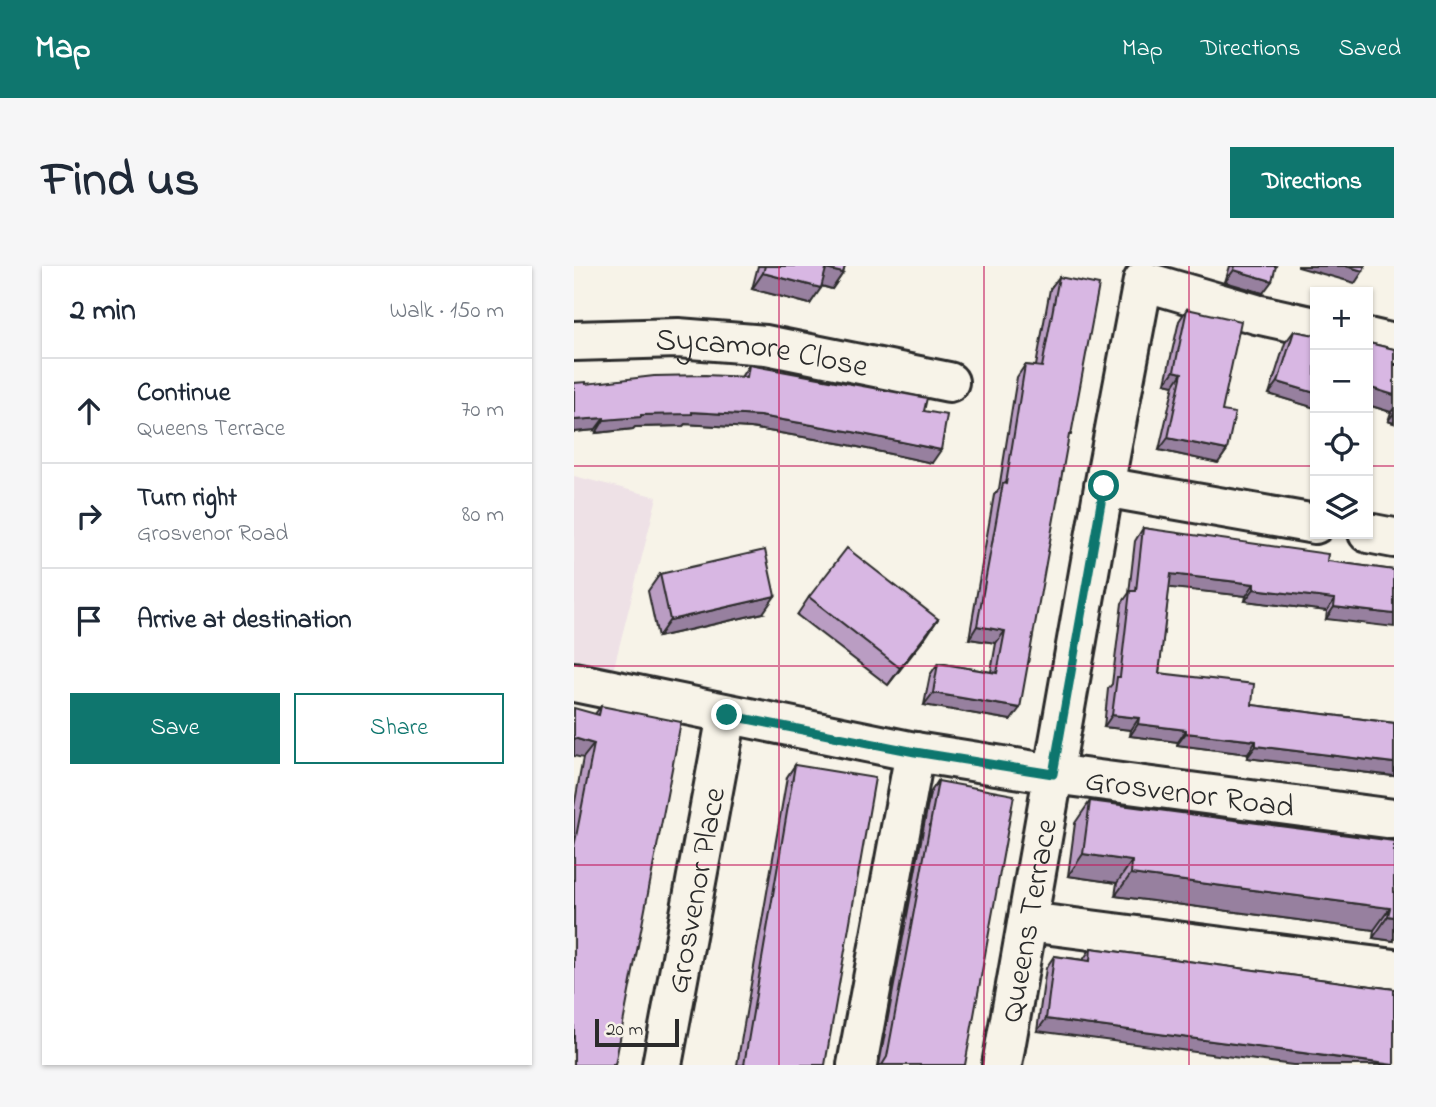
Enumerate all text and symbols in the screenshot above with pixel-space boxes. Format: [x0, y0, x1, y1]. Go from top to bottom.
text: Map [35, 25, 91, 73]
text: Map [1122, 32, 1163, 67]
text: Directions [1201, 32, 1300, 67]
text: Saved [1338, 32, 1401, 67]
text: Find us [42, 146, 199, 218]
button: Directions [1230, 147, 1394, 218]
map controls [1310, 287, 1373, 539]
button: + [1310, 287, 1373, 350]
text: 2 min [70, 290, 136, 334]
text: Walk · 150 m [389, 295, 504, 328]
street label: Sycamore Close [655, 318, 873, 392]
button: − [1310, 350, 1373, 413]
text: Continue [137, 375, 230, 413]
icon: ahead [70, 392, 108, 430]
text: 70 m [461, 394, 504, 427]
text: Queens Terrace [137, 413, 285, 446]
button: locate [1310, 413, 1373, 476]
route start [1088, 470, 1119, 501]
button: layers [1310, 476, 1373, 539]
text: Turn right [137, 480, 237, 518]
icon: right [70, 497, 108, 535]
text: 80 m [462, 499, 504, 532]
text: Grosvenor Road [137, 518, 288, 551]
icon: arrive [70, 602, 108, 640]
text: Arrive at destination [137, 602, 352, 640]
button: Save [70, 693, 280, 764]
button: Share [294, 693, 504, 764]
route end [711, 699, 742, 730]
street label: Grosvenor Road [1082, 758, 1297, 833]
street label: Grosvenor Place [656, 783, 740, 998]
street label: Queens Terrace [990, 815, 1072, 1026]
scale bar [595, 1016, 679, 1048]
text: 20 m [606, 1017, 643, 1044]

